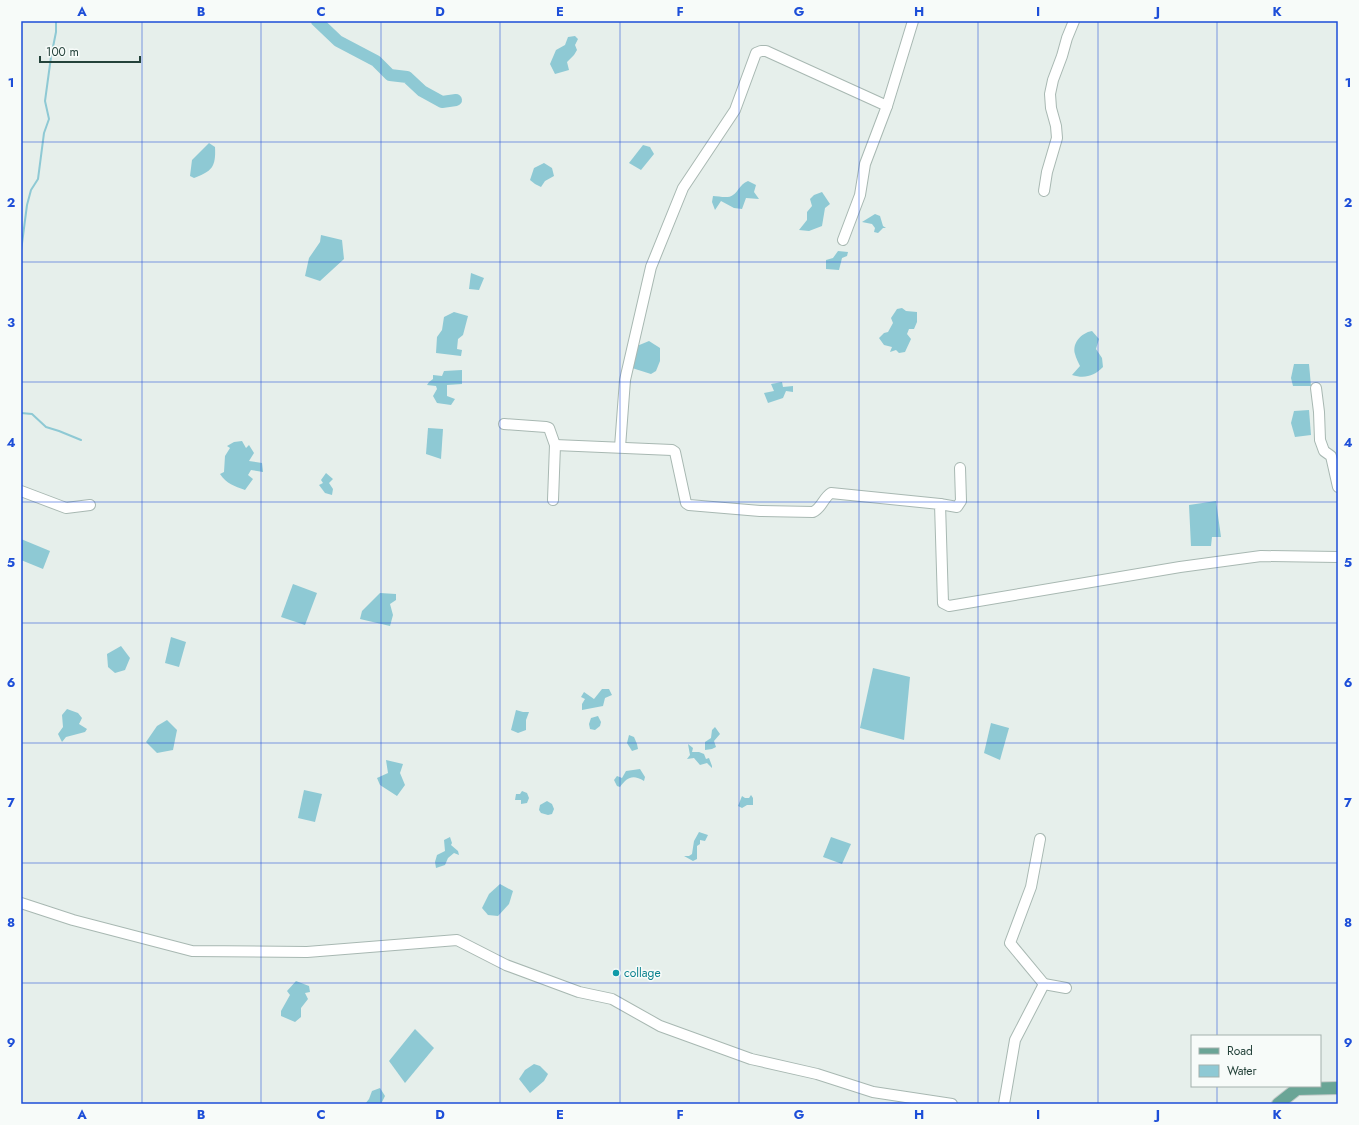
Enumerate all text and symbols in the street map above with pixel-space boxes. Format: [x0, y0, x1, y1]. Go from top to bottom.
text: A [76, 2, 87, 21]
text: B [197, 2, 206, 21]
text: C [316, 2, 326, 21]
text: D [435, 2, 445, 21]
text: E [556, 2, 564, 21]
text: F [676, 2, 684, 21]
text: G [794, 2, 805, 21]
text: H [914, 2, 924, 21]
text: I [1036, 2, 1040, 21]
text: J [1153, 2, 1160, 21]
text: K [1272, 2, 1282, 21]
scale bar [40, 38, 140, 64]
text: 100 m [46, 43, 79, 61]
text: 1 [8, 73, 14, 92]
text: 1 [1345, 73, 1351, 92]
text: 2 [7, 193, 15, 212]
text: 2 [1344, 193, 1352, 212]
text: 3 [7, 313, 15, 332]
text: 3 [1344, 313, 1352, 332]
text: 4 [6, 433, 16, 452]
text: 4 [1343, 433, 1353, 452]
text: 5 [7, 553, 15, 572]
text: 5 [1344, 553, 1352, 572]
text: 6 [7, 673, 16, 692]
text: 6 [1344, 673, 1353, 692]
text: 7 [7, 793, 15, 812]
text: 7 [1344, 793, 1352, 812]
text: 8 [7, 913, 15, 932]
text: 8 [1344, 913, 1352, 932]
place label: collage [624, 964, 661, 982]
marker: collage [611, 968, 621, 978]
text: 9 [7, 1033, 16, 1052]
text: 9 [1344, 1033, 1353, 1052]
legend [1191, 1035, 1321, 1087]
text: Road [1227, 1042, 1253, 1060]
text: Water [1227, 1062, 1258, 1080]
text: A [76, 1105, 87, 1124]
text: B [197, 1105, 206, 1124]
text: C [316, 1105, 326, 1124]
text: D [435, 1105, 445, 1124]
text: E [556, 1105, 564, 1124]
text: F [676, 1105, 684, 1124]
text: G [794, 1105, 805, 1124]
text: H [914, 1105, 924, 1124]
text: I [1036, 1105, 1040, 1124]
text: J [1153, 1105, 1160, 1124]
text: K [1272, 1105, 1282, 1124]

